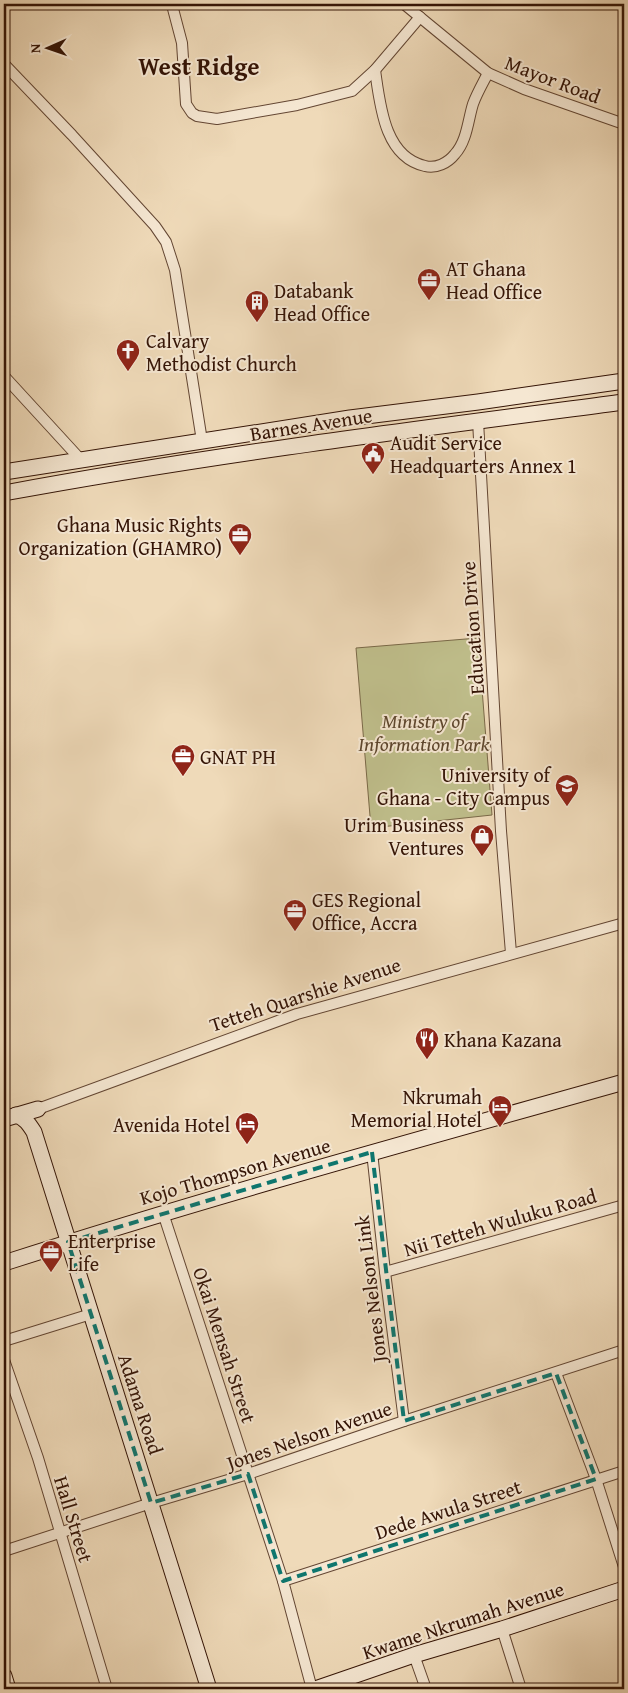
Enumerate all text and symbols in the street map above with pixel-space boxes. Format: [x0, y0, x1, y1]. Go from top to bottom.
north arrow [22, 22, 72, 72]
text: N [25, 43, 45, 53]
district label: West Ridge [138, 48, 260, 84]
street label: Mayor Road [501, 48, 605, 111]
place label: AT Ghana Head Office [446, 254, 542, 306]
office icon: AT Ghana Head Office [416, 267, 442, 301]
place label: Databank Head Office [274, 276, 370, 328]
building icon: Databank Head Office [244, 289, 270, 323]
place label: Calvary Methodist Church [146, 326, 297, 378]
church icon: Calvary Methodist Church [115, 338, 141, 372]
street label: Barnes Avenue [248, 400, 374, 448]
place label: Audit Service Headquarters Annex 1 [390, 428, 577, 480]
public building icon: Audit Service Headquarters Annex 1 [360, 441, 386, 475]
place label: Ghana Music Rights Organization (GHAMRO) [19, 510, 222, 562]
office icon: Ghana Music Rights Organization (GHAMRO) [227, 522, 253, 556]
street label: Education Drive [453, 560, 491, 696]
park label: Ministry of Information Park [358, 706, 491, 758]
place label: GNAT PH [200, 742, 276, 771]
office icon: GNAT PH [170, 743, 196, 777]
place label: University of Ghana - City Campus [377, 760, 553, 812]
school or university icon: University of Ghana - City Campus [554, 773, 580, 807]
place label: Urim Business Ventures [344, 810, 464, 862]
shop icon: Urim Business Ventures [469, 823, 495, 857]
place label: GES Regional Office, Accra [312, 885, 421, 937]
office icon: GES Regional Office, Accra [282, 898, 308, 932]
street label: Tetteh Quarshie Avenue [206, 949, 404, 1039]
place label: Khana Kazana [444, 1025, 562, 1054]
restaurant icon: Khana Kazana [414, 1026, 440, 1060]
place label: Nkrumah Memorial Hotel [351, 1082, 482, 1134]
hotel icon: Nkrumah Memorial Hotel [487, 1094, 513, 1128]
place label: Avenida Hotel [113, 1110, 230, 1139]
hotel icon: Avenida Hotel [234, 1111, 260, 1145]
street label: Kojo Thompson Avenue [136, 1130, 334, 1212]
street label: Nii Tetteh Wuluku Road [400, 1181, 600, 1263]
street label: Jones Nelson Link [346, 1213, 394, 1367]
place label: Enterprise Life [68, 1226, 156, 1278]
office icon: Enterprise Life [38, 1239, 64, 1273]
street label: Okai Mensah Street [186, 1263, 264, 1427]
street label: Adama Road [111, 1350, 171, 1458]
street label: Jones Nelson Avenue [220, 1393, 395, 1478]
street label: Hall Street [47, 1472, 101, 1566]
street label: Dede Awula Street [371, 1472, 525, 1546]
street label: Kwame Nkrumah Avenue [358, 1574, 568, 1666]

